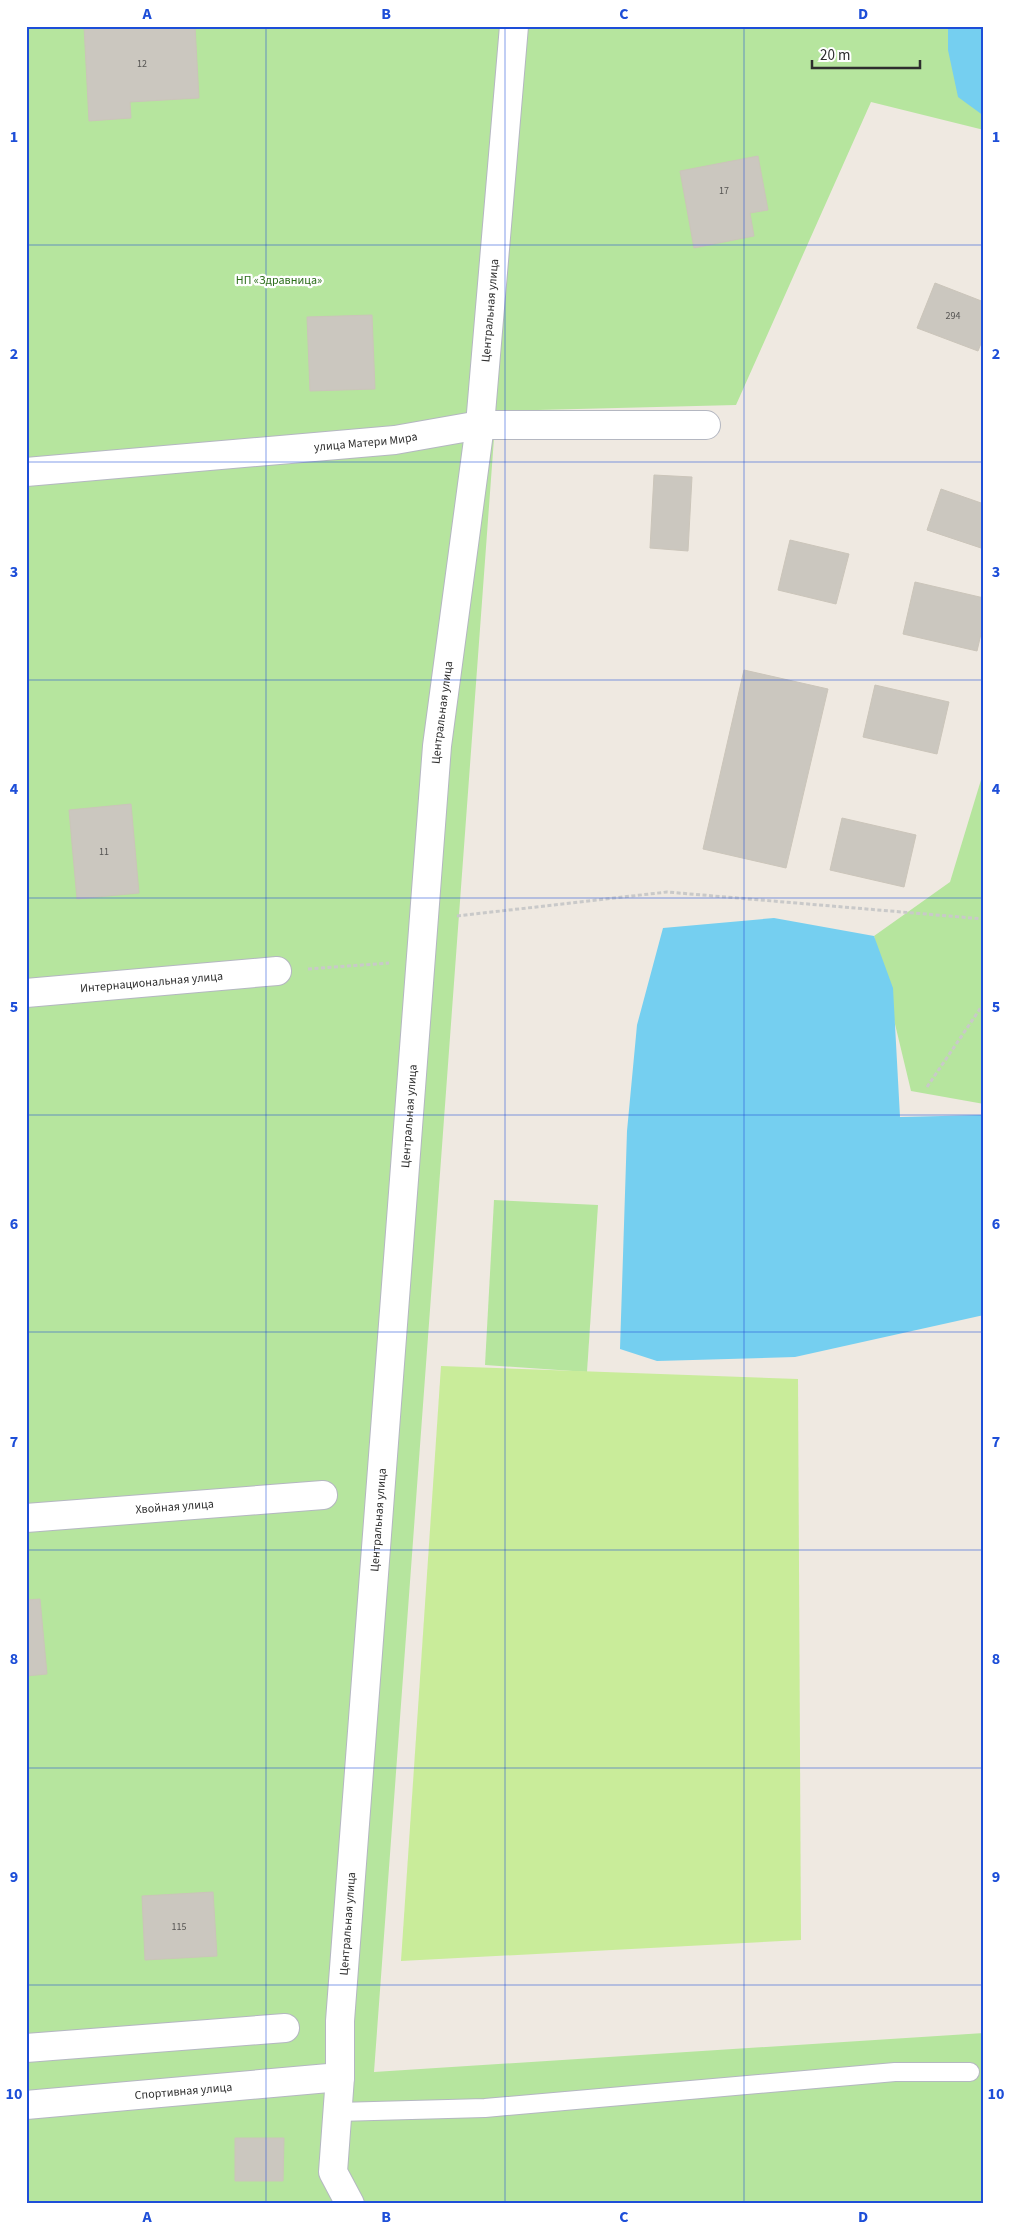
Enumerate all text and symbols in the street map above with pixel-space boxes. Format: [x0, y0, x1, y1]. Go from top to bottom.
text: A [141, 3, 152, 25]
text: B [381, 3, 391, 25]
text: C [619, 3, 629, 25]
text: D [858, 3, 868, 25]
scale bar [812, 38, 920, 70]
text: 20 m [820, 45, 850, 66]
house number: 12 [137, 57, 147, 71]
text: 1 [10, 126, 18, 148]
text: 1 [992, 126, 1000, 148]
house number: 17 [719, 184, 729, 198]
street label: Центральная улица [477, 258, 503, 363]
park label: НП «Здравница» [236, 272, 322, 289]
house number: 294 [946, 309, 960, 323]
text: 2 [10, 343, 18, 365]
text: 2 [992, 343, 1000, 365]
street label: улица Матери Мира [313, 428, 419, 456]
text: 3 [10, 561, 18, 583]
text: 3 [992, 561, 1000, 583]
street label: Центральная улица [428, 660, 457, 765]
text: 4 [10, 778, 19, 800]
text: 4 [992, 778, 1001, 800]
house number: 11 [99, 845, 109, 859]
street label: Интернациональная улица [79, 968, 224, 997]
text: 5 [10, 996, 18, 1018]
text: 5 [992, 996, 1000, 1018]
street label: Центральная улица [397, 1064, 422, 1169]
text: 6 [10, 1213, 18, 1235]
text: 6 [992, 1213, 1000, 1235]
text: 7 [10, 1431, 18, 1453]
text: 7 [992, 1431, 1000, 1453]
street label: Центральная улица [366, 1468, 391, 1572]
street label: Хвойная улица [135, 1495, 214, 1518]
text: 8 [10, 1648, 18, 1670]
text: 8 [992, 1648, 1000, 1670]
text: 9 [10, 1866, 18, 1888]
text: 9 [992, 1866, 1000, 1888]
street label: Центральная улица [335, 1871, 360, 1976]
house number: 115 [172, 1920, 186, 1934]
street label: Спортивная улица [134, 2079, 233, 2104]
text: 10 [6, 2083, 22, 2105]
text: 10 [988, 2083, 1004, 2105]
text: A [141, 2206, 152, 2228]
text: B [381, 2206, 391, 2228]
text: C [619, 2206, 629, 2228]
text: D [858, 2206, 868, 2228]

